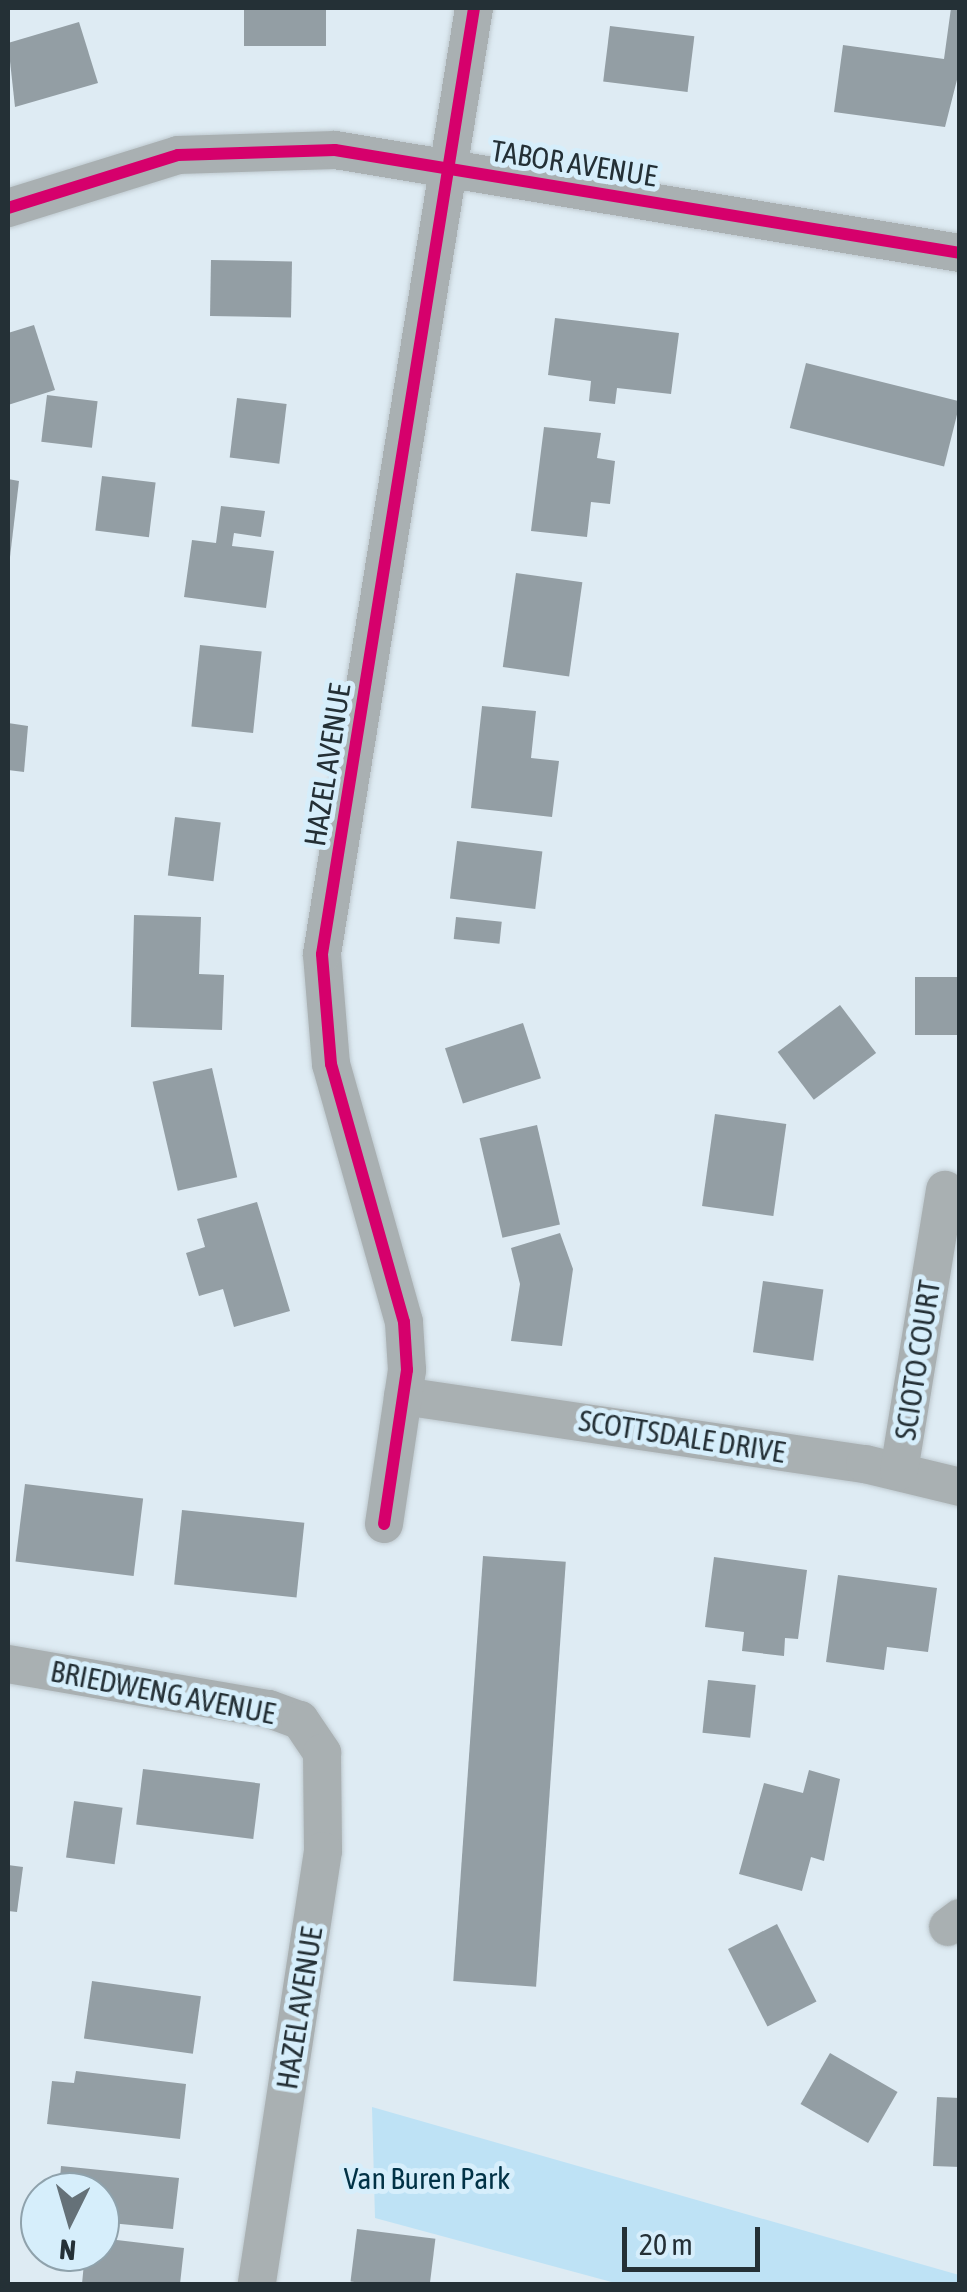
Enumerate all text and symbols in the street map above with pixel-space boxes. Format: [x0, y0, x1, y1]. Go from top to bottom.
street label: TABOR AVENUE [489, 132, 659, 194]
street label: HAZEL AVENUE [296, 681, 358, 849]
street label: SCIOTO COURT [887, 1278, 947, 1442]
street label: SCOTTSDALE DRIVE [576, 1402, 788, 1470]
street label: BRIEDWENG AVENUE [48, 1653, 278, 1731]
street label: HAZEL AVENUE [268, 1924, 330, 2092]
park label: Van Buren Park [344, 2160, 510, 2196]
north arrow [20, 2172, 120, 2272]
scale bar [627, 2207, 764, 2269]
text: 20 m [639, 2227, 693, 2261]
text: N [58, 2233, 77, 2267]

